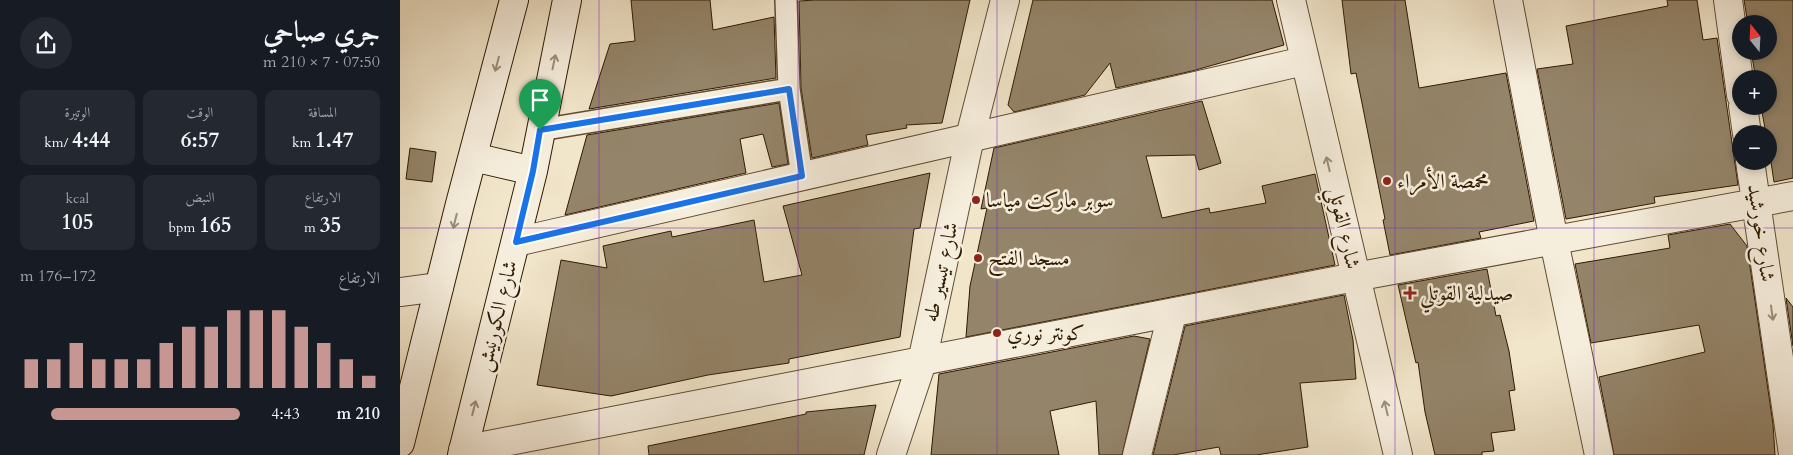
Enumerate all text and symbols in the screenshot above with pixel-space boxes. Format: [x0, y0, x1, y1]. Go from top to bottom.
text: جري صباحي [263, 13, 380, 51]
north arrow [1732, 15, 1778, 60]
map controls [1732, 15, 1777, 170]
button: share [20, 17, 72, 69]
text: 07:50 · 7 × 210 m [263, 51, 380, 73]
one-way arrow [550, 55, 559, 71]
one-way arrow [492, 56, 501, 72]
button: + [1732, 70, 1777, 115]
pin [519, 79, 561, 130]
icon: arrive [526, 86, 554, 114]
text: الوتيرة [64, 103, 90, 122]
text: الوقت [187, 103, 213, 122]
text: المسافة [308, 103, 337, 122]
button: − [1732, 125, 1777, 170]
text: 4:44 [72, 126, 110, 155]
text: 6:57 [181, 126, 219, 155]
text: 1.47 [315, 126, 353, 155]
text: /km [44, 133, 72, 152]
text: km [292, 133, 315, 152]
one-way arrow [1323, 157, 1332, 173]
place label: محمصة الأمراء [1397, 166, 1489, 196]
marker: محمصة الأمراء [1381, 175, 1393, 187]
street label: شارع خورشيد [1737, 182, 1782, 284]
street label: شارع القوتلي [1316, 184, 1368, 273]
place label: سوبر ماركت مياسا [986, 186, 1114, 215]
text: النبض [186, 188, 214, 207]
text: الارتفاع [305, 188, 341, 207]
text: kcal [66, 189, 89, 208]
marker: سوبر ماركت مياسا [970, 194, 982, 206]
text: 105 [61, 208, 93, 237]
text: 165 [199, 211, 231, 240]
text: 35 [320, 211, 341, 240]
one-way arrow [450, 213, 460, 229]
text: bpm [169, 218, 199, 237]
text: m [304, 218, 320, 237]
street label: شارع تيسير طه [916, 219, 969, 325]
place label: مسجد الفتح [988, 244, 1070, 277]
marker: مسجد الفتح [972, 252, 984, 264]
street label: شارع الكورنيش [469, 257, 528, 375]
text: 172–176 m [20, 265, 96, 287]
text: الارتفاع [338, 267, 380, 289]
place label: صيدلية القوتلي [1420, 279, 1513, 313]
marker: صيدلية القوتلي [1404, 287, 1416, 299]
one-way arrow [1768, 305, 1778, 321]
place label: كونتر نوري [1007, 319, 1085, 349]
marker: كونتر نوري [991, 327, 1003, 339]
one-way arrow [470, 400, 479, 416]
one-way arrow [1381, 400, 1390, 416]
text: 4:43 [271, 403, 300, 425]
text: 210 m [336, 403, 380, 425]

